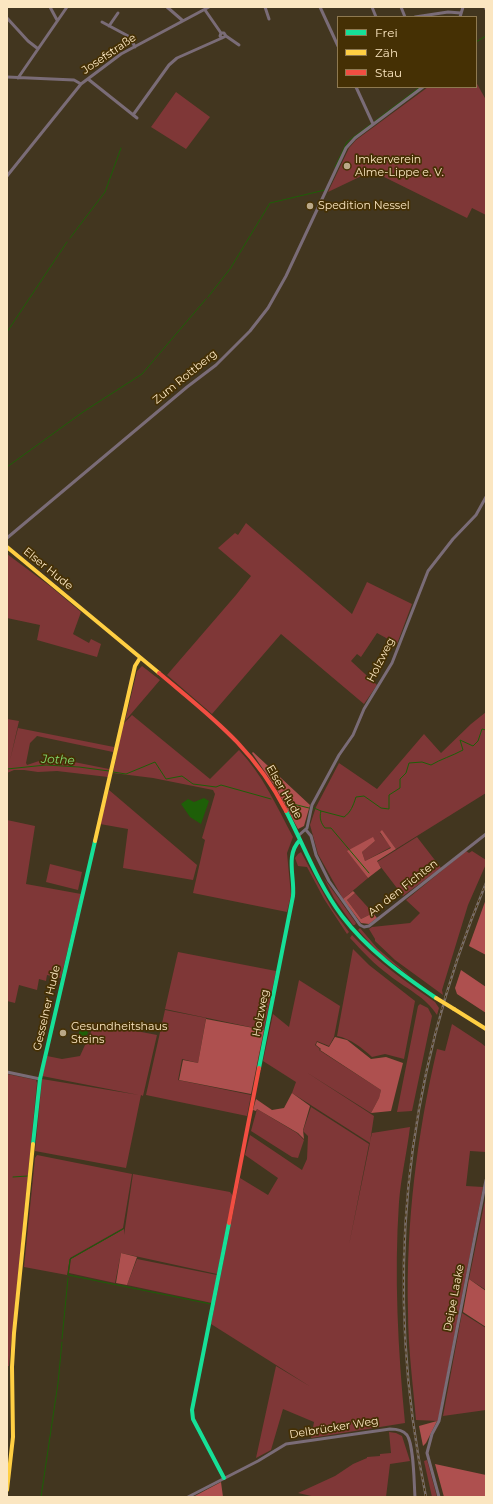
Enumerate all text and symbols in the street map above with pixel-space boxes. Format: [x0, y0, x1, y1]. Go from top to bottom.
legend [337, 16, 477, 88]
text: Frei [375, 25, 398, 40]
street label: Josefstraße [79, 31, 139, 77]
text: Zäh [375, 45, 398, 60]
text: Stau [375, 65, 402, 80]
place label: Imkerverein Alme-Lippe e. V. [355, 153, 444, 179]
marker: Imkerverein Alme-Lippe e. V. [342, 161, 352, 171]
place label: Spedition Nessel [318, 199, 410, 213]
marker: Spedition Nessel [305, 201, 315, 211]
street label: Zum Rottberg [150, 347, 220, 407]
street label: Elser Hude [21, 545, 75, 593]
street label: Holzweg [364, 636, 398, 684]
water label: Jothe [41, 752, 75, 768]
street label: Elser Hude [263, 763, 305, 821]
street label: An den Fichten [366, 857, 440, 919]
street label: Gesselner Hude [31, 964, 63, 1052]
street label: Holzweg [250, 988, 272, 1038]
place label: Gesundheitshaus Steins [71, 1020, 167, 1046]
marker: Gesundheitshaus Steins [58, 1028, 68, 1038]
street label: Deipe Laake [441, 1263, 467, 1333]
street label: Delbrücker Weg [288, 1414, 380, 1442]

